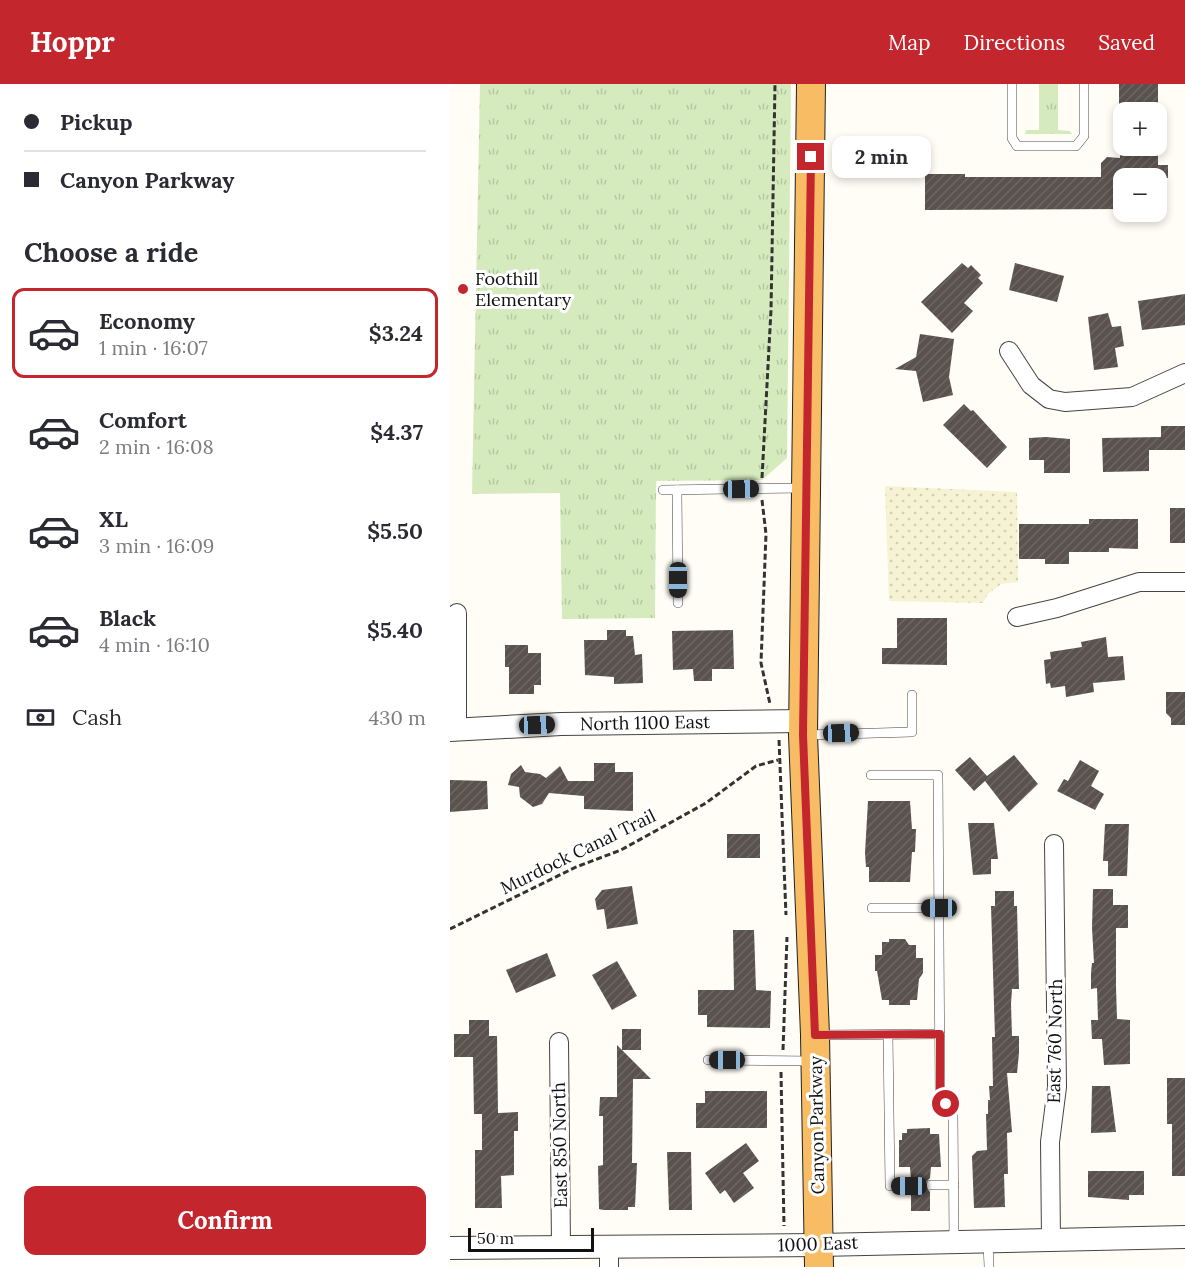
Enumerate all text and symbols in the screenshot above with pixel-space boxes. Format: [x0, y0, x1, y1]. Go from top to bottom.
text: Hoppr [30, 24, 115, 60]
text: Map [888, 29, 931, 56]
text: Directions [964, 29, 1065, 56]
text: Saved [1098, 29, 1155, 56]
map controls [1113, 102, 1167, 222]
button: + [1113, 102, 1167, 156]
text: Pickup [60, 108, 133, 136]
callout: 2 min [832, 136, 931, 178]
route end [797, 143, 824, 170]
text: 2 min [855, 144, 908, 169]
text: Canyon Parkway [60, 166, 234, 194]
button: − [1113, 168, 1167, 222]
text: Choose a ride [24, 235, 198, 269]
place label: Foothill Elementary [475, 267, 572, 311]
marker: Foothill Elementary [456, 282, 470, 296]
icon: car [27, 306, 81, 360]
text: Economy [99, 307, 195, 335]
text: $3.24 [369, 319, 423, 347]
text: 1 min · 16:07 [99, 335, 208, 360]
icon: car [27, 405, 81, 459]
text: Comfort [99, 406, 187, 434]
text: $4.37 [370, 418, 423, 446]
text: 2 min · 16:08 [99, 434, 214, 459]
car [723, 480, 759, 498]
icon: car [27, 504, 81, 558]
text: XL [99, 505, 128, 533]
text: $5.50 [367, 517, 423, 545]
text: 3 min · 16:09 [99, 533, 214, 558]
car [669, 562, 687, 598]
icon: car [27, 603, 81, 657]
text: Black [99, 604, 156, 632]
text: $5.40 [367, 616, 423, 644]
text: 4 min · 16:10 [99, 632, 210, 657]
icon: cash [24, 701, 57, 734]
text: Cash [72, 703, 122, 731]
text: 430 m [368, 705, 426, 730]
street label: North 1100 East [580, 710, 710, 735]
car [519, 715, 555, 735]
car [823, 723, 859, 743]
street label: Murdock Canal Trail [496, 804, 659, 899]
car [921, 899, 957, 917]
street label: East 760 North [1042, 978, 1067, 1104]
car [709, 1051, 745, 1069]
street label: Canyon Parkway [804, 1055, 829, 1194]
street label: East 850 North [547, 1082, 572, 1208]
route start [932, 1090, 959, 1117]
car [891, 1177, 927, 1195]
button: Confirm [24, 1186, 426, 1255]
scale bar [468, 1225, 594, 1252]
text: 50 m [477, 1228, 514, 1248]
street label: 1000 East [777, 1231, 859, 1256]

